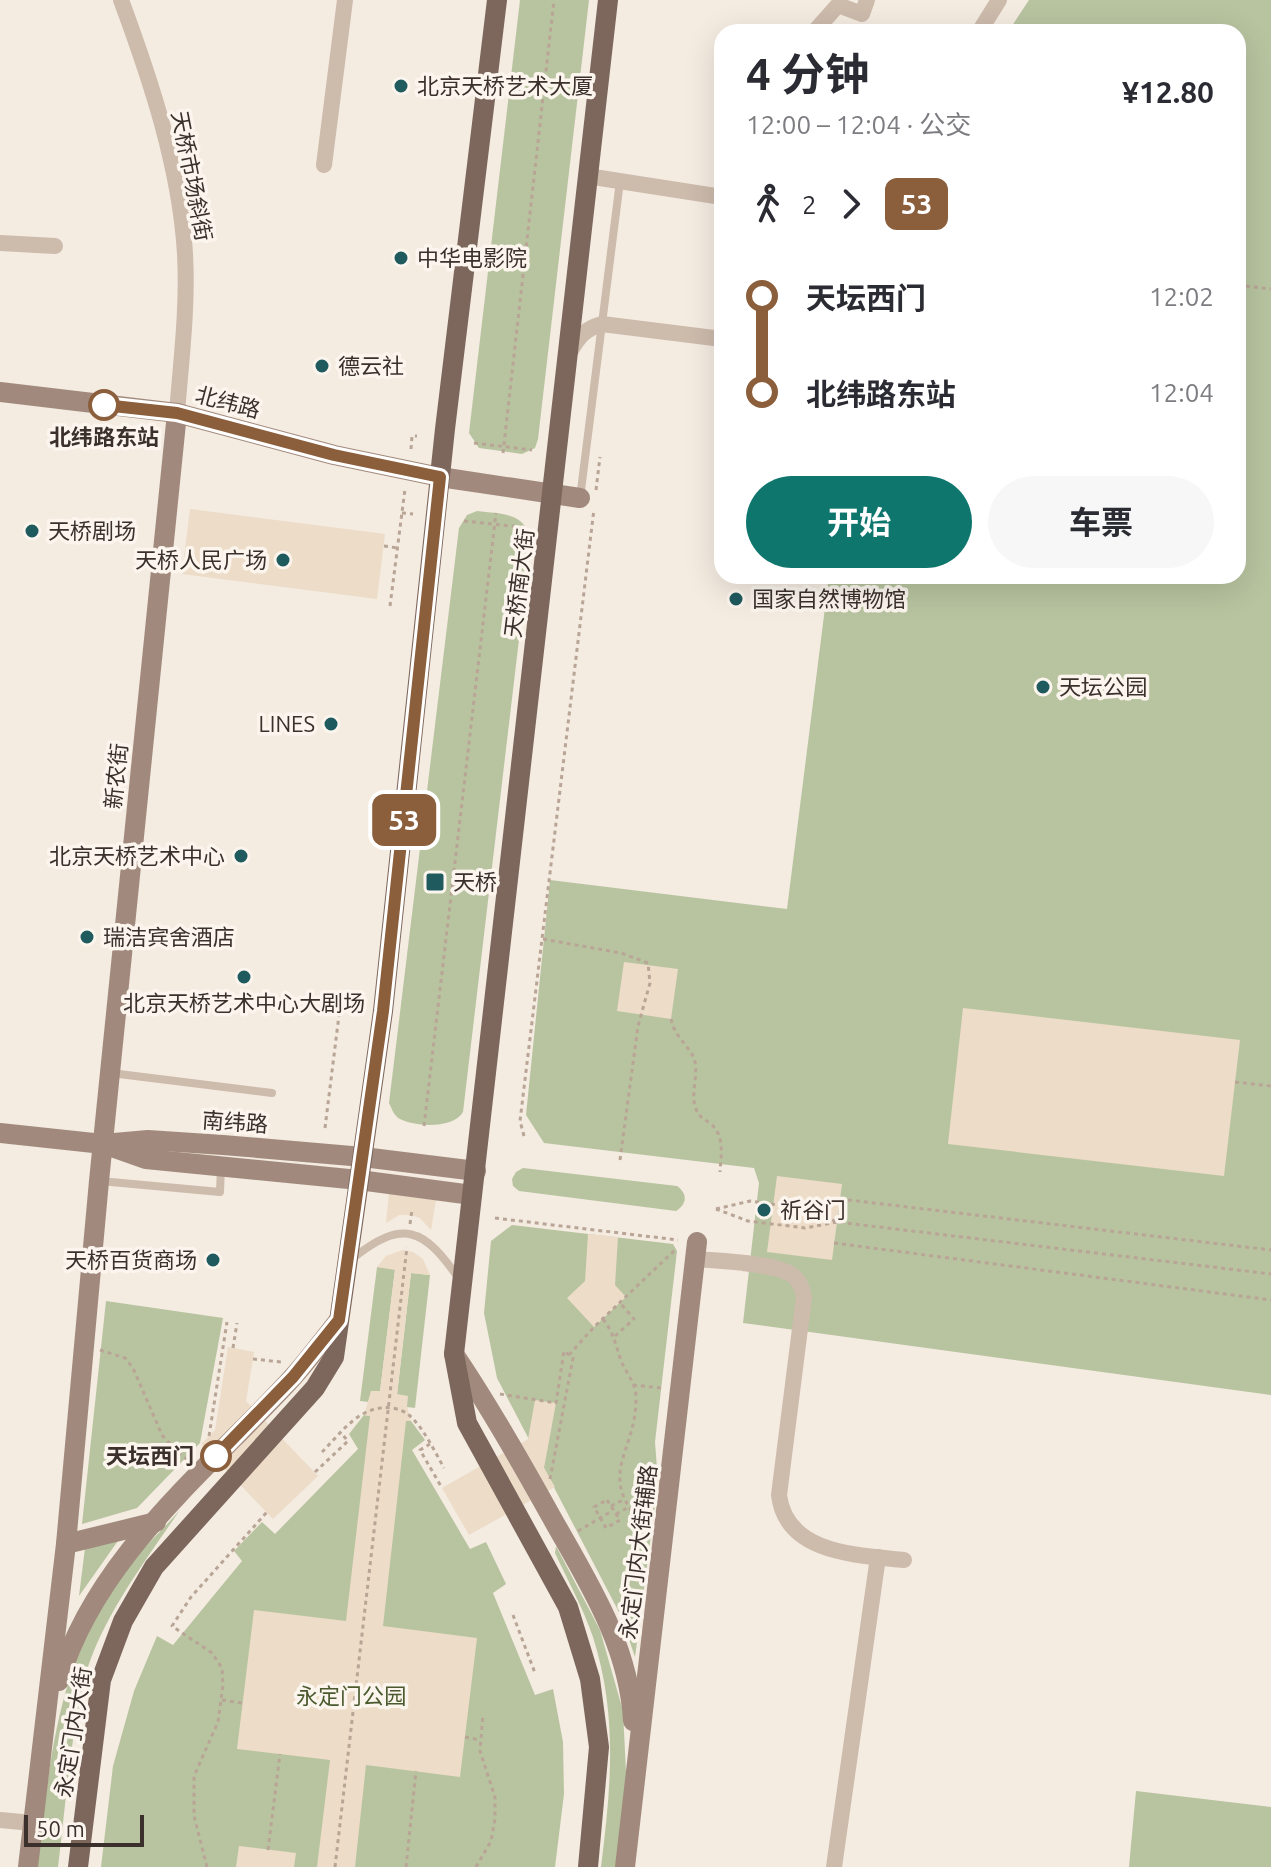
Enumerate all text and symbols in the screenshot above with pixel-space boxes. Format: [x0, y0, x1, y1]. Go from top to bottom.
text: 4 分钟 [746, 49, 869, 98]
place label: 北京天桥艺术大厦 [417, 73, 593, 98]
text: ¥12.80 [1122, 75, 1214, 109]
marker: 北京天桥艺术大厦 [392, 77, 410, 95]
street label: 天桥市场斜街 [168, 109, 217, 243]
text: 12:00 – 12:04 · 公交 [746, 110, 971, 139]
icon: walk [746, 182, 790, 226]
icon: forward [829, 182, 873, 226]
text: 53 [901, 188, 932, 219]
text: 2 [802, 190, 817, 219]
place label: 中华电影院 [417, 245, 527, 270]
marker: 中华电影院 [392, 249, 410, 267]
text: 天坛西门 [806, 281, 926, 315]
text: 12:02 [1149, 282, 1214, 311]
place label: 德云社 [338, 353, 404, 378]
marker: 德云社 [313, 357, 331, 375]
text: 北纬路东站 [806, 377, 956, 411]
text: 12:04 [1149, 378, 1214, 407]
street label: 北纬路 [193, 381, 263, 422]
marker: 北纬路东站 [89, 390, 119, 420]
place label: 北纬路东站 [49, 424, 159, 449]
button: 开始 [746, 476, 972, 568]
button: 车票 [988, 476, 1214, 568]
place label: 天桥剧场 [48, 518, 136, 543]
marker: 天桥剧场 [23, 522, 41, 540]
street label: 天桥南大街 [499, 527, 538, 639]
place label: 天桥人民广场 [135, 547, 267, 572]
marker: 天桥人民广场 [274, 551, 292, 569]
place label: 国家自然博物馆 [752, 586, 906, 611]
marker: 国家自然博物馆 [727, 590, 745, 608]
place label: 天坛公园 [1059, 674, 1147, 699]
marker: 天坛公园 [1034, 678, 1052, 696]
place label: LINES [259, 711, 315, 736]
marker: LINES [322, 715, 340, 733]
street label: 新农街 [100, 742, 131, 810]
line badge: 53 [368, 794, 440, 846]
text: 53 [388, 804, 420, 835]
place label: 北京天桥艺术中心 [49, 843, 225, 868]
marker: 北京天桥艺术中心 [232, 847, 250, 865]
place label: 天桥 [453, 869, 497, 894]
marker: 天桥 [424, 871, 446, 893]
place label: 瑞洁宾舍酒店 [103, 924, 235, 949]
marker: 瑞洁宾舍酒店 [78, 928, 96, 946]
marker: 北京天桥艺术中心大剧场 [235, 968, 253, 986]
place label: 北京天桥艺术中心大剧场 [123, 990, 365, 1015]
street label: 南纬路 [201, 1107, 269, 1136]
place label: 祈谷门 [780, 1197, 846, 1222]
marker: 祈谷门 [755, 1201, 773, 1219]
place label: 天桥百货商场 [65, 1247, 197, 1272]
marker: 天桥百货商场 [204, 1251, 222, 1269]
marker: 天坛西门 [201, 1441, 231, 1471]
place label: 天坛西门 [106, 1443, 194, 1468]
street label: 永定门内大街辅路 [614, 1463, 661, 1641]
street label: 永定门内大街 [50, 1665, 95, 1799]
park label: 永定门公园 [296, 1683, 406, 1708]
scale bar [24, 1811, 144, 1847]
text: 50 m [36, 1816, 85, 1841]

